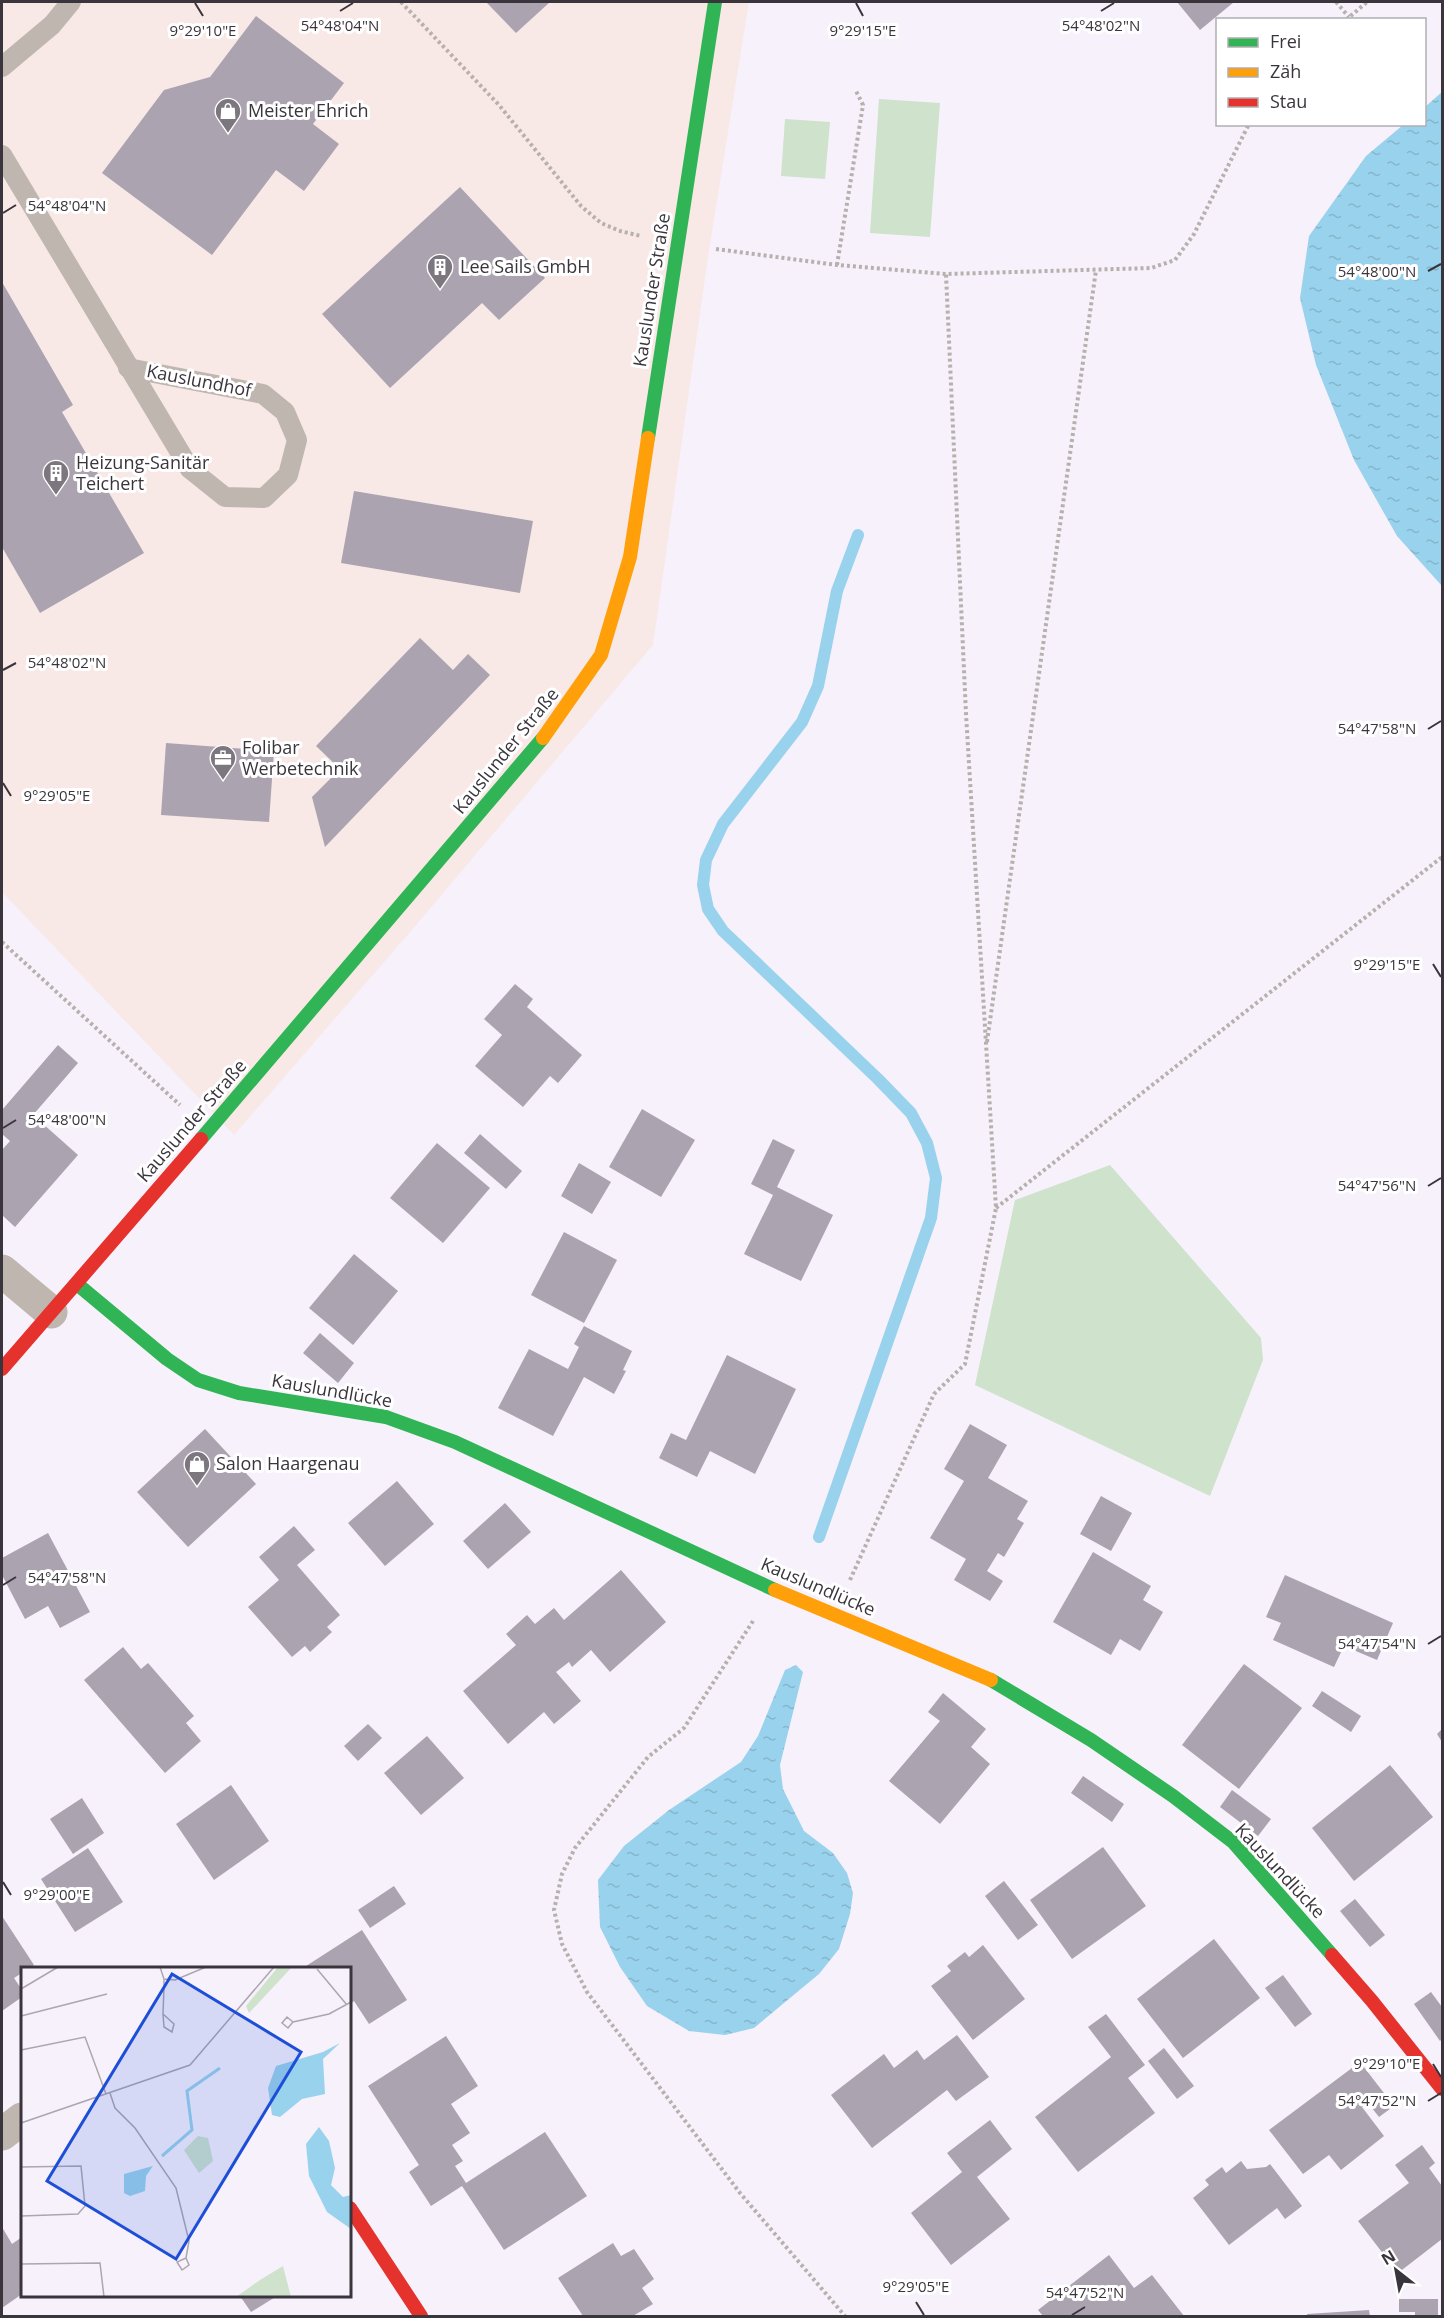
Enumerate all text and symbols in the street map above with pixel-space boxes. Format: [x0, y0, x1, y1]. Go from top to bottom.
text: 54°48'04"N [301, 15, 379, 35]
text: 54°48'02"N [1062, 15, 1140, 35]
legend [1216, 18, 1426, 126]
text: 9°29'10"E [170, 20, 236, 40]
text: 9°29'15"E [830, 20, 896, 40]
text: Frei [1270, 29, 1301, 53]
text: Zäh [1270, 59, 1301, 83]
text: Stau [1270, 89, 1307, 113]
shop icon: Meister Ehrich [213, 96, 243, 134]
place label: Meister Ehrich [248, 98, 369, 122]
text: 54°48'04"N [28, 195, 106, 215]
street label: Kauslunder Straße [627, 211, 675, 368]
building icon: Lee Sails GmbH [425, 252, 455, 290]
place label: Lee Sails GmbH [460, 254, 591, 278]
text: 54°48'00"N [1338, 261, 1416, 281]
street label: Kauslundhof [145, 358, 255, 402]
place label: Heizung-Sanitär Teichert [76, 450, 210, 495]
building icon: Heizung-Sanitär Teichert [41, 458, 71, 496]
text: 54°48'02"N [28, 652, 106, 672]
street label: Kauslunder Straße [447, 682, 563, 818]
text: 54°47'58"N [1338, 718, 1416, 738]
place label: Folibar Werbetechnik [242, 735, 359, 780]
office icon: Folibar Werbetechnik [208, 743, 238, 781]
text: 9°29'05"E [24, 785, 90, 805]
text: 9°29'15"E [1354, 954, 1420, 974]
street label: Kauslunder Straße [131, 1054, 251, 1187]
text: 54°48'00"N [28, 1109, 106, 1129]
text: 54°47'56"N [1338, 1175, 1416, 1195]
street label: Kauslundlücke [270, 1368, 394, 1412]
shop icon: Salon Haargenau [182, 1449, 212, 1487]
place label: Salon Haargenau [216, 1451, 360, 1475]
street label: Kauslundlücke [758, 1551, 879, 1621]
text: 54°47'58"N [28, 1567, 106, 1587]
text: 54°47'54"N [1338, 1633, 1416, 1653]
street label: Kauslundlücke [1230, 1818, 1331, 1923]
text: 9°29'00"E [24, 1884, 90, 1904]
inset map [21, 1967, 351, 2297]
text: 9°29'10"E [1354, 2053, 1420, 2073]
text: 54°47'52"N [1338, 2090, 1416, 2110]
north arrow [1366, 2240, 1426, 2300]
text: N [1377, 2244, 1400, 2270]
text: 9°29'05"E [883, 2276, 949, 2296]
text: 54°47'52"N [1046, 2282, 1124, 2302]

